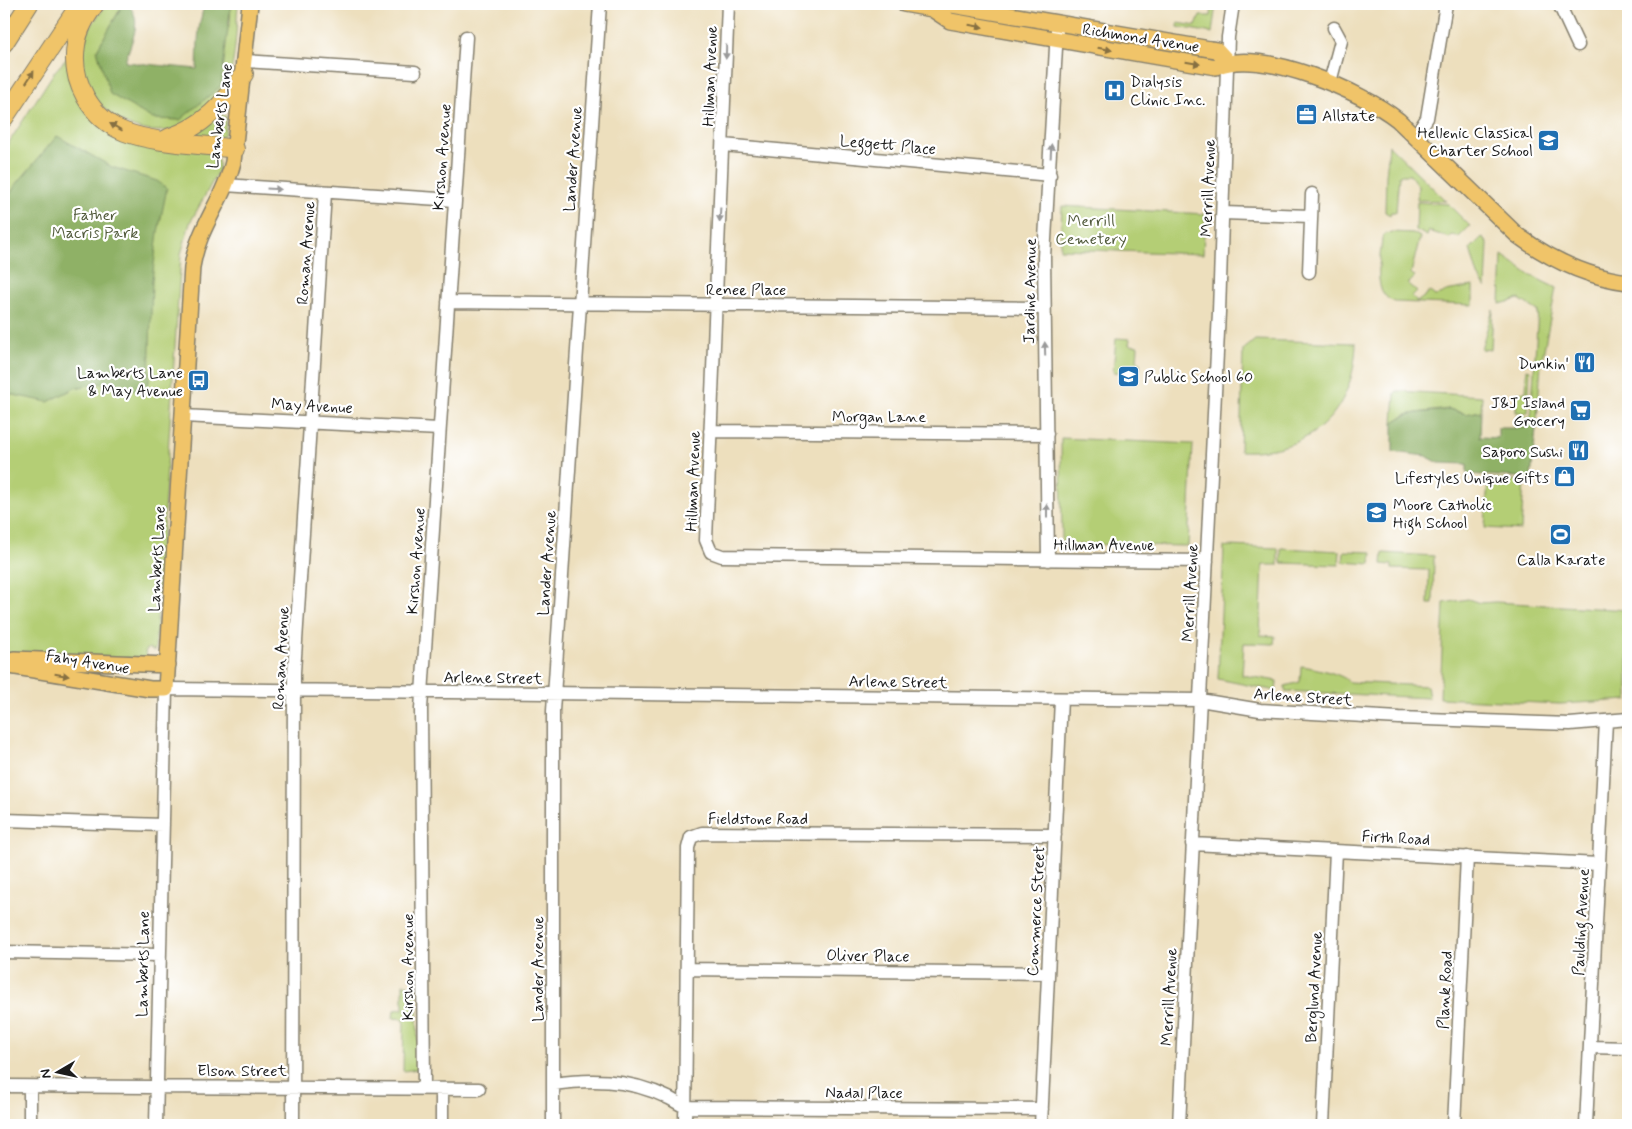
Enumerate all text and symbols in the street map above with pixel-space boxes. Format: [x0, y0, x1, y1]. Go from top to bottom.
street label: Richmond Avenue [1081, 19, 1201, 58]
one-way arrow [969, 22, 985, 30]
street label: Hillman Avenue [698, 25, 723, 127]
one-way arrow [722, 45, 730, 61]
one-way arrow [1097, 45, 1113, 53]
one-way arrow [1185, 60, 1201, 68]
street label: Lamberts Lane [203, 62, 238, 170]
one-way arrow [26, 70, 35, 84]
place label: Dialysis Clinic Inc. [1130, 72, 1205, 111]
hospital icon: Dialysis Clinic Inc. [1102, 78, 1126, 102]
street label: Kirshon Avenue [428, 103, 457, 211]
office icon: Allstate [1294, 103, 1318, 127]
street label: Lander Avenue [559, 105, 588, 212]
place label: Allstate [1322, 106, 1375, 127]
one-way arrow [109, 123, 123, 131]
place label: Hellenic Classical Charter School [1417, 123, 1533, 162]
school or university icon: Hellenic Classical Charter School [1537, 129, 1561, 153]
street label: Leggett Place [839, 131, 937, 161]
street label: Merrill Avenue [1196, 138, 1221, 237]
one-way arrow [1047, 143, 1055, 159]
one-way arrow [266, 185, 282, 193]
street label: Roman Avenue [292, 200, 321, 305]
park label: Father Macris Park [52, 205, 138, 244]
one-way arrow [715, 207, 723, 223]
park label: Merrill Cemetery [1055, 211, 1127, 250]
street label: Jardine Avenue [1019, 238, 1042, 344]
street label: Renee Place [706, 280, 786, 301]
one-way arrow [1040, 340, 1048, 356]
restaurant icon: Dunkin' [1573, 351, 1597, 375]
place label: Dunkin' [1518, 354, 1569, 375]
place label: Lamberts Lane & May Avenue [77, 363, 183, 402]
school or university icon: Public School 60 [1116, 364, 1140, 388]
place label: Public School 60 [1144, 367, 1253, 388]
bus stop icon: Lamberts Lane & May Avenue [187, 369, 211, 393]
place label: J&J Island Grocery [1491, 393, 1565, 432]
street label: May Avenue [271, 394, 353, 419]
supermarket icon: J&J Island Grocery [1569, 399, 1593, 423]
street label: Morgan Lane [832, 407, 926, 429]
street label: Hillman Avenue [681, 430, 706, 532]
restaurant icon: Saporo Sushi [1567, 439, 1591, 463]
place label: Saporo Sushi [1482, 442, 1563, 463]
shop icon: Lifestyles Unique Gifts [1553, 465, 1577, 489]
place label: Lifestyles Unique Gifts [1395, 468, 1549, 489]
place label: Moore Catholic High School [1393, 495, 1493, 535]
school or university icon: Moore Catholic High School [1365, 501, 1389, 525]
one-way arrow [1043, 503, 1051, 519]
street label: Lamberts Lane [144, 506, 171, 613]
street label: Kirshon Avenue [402, 507, 431, 615]
street label: Lander Avenue [533, 509, 562, 616]
sports icon: Calla Karate [1549, 523, 1573, 547]
street label: Hillman Avenue [1053, 535, 1155, 556]
street label: Merrill Avenue [1177, 543, 1204, 643]
place label: Calla Karate [1517, 550, 1605, 571]
street label: Roman Avenue [268, 605, 295, 710]
street label: Fahy Avenue [44, 646, 131, 679]
street label: Arlene Street [443, 667, 543, 690]
one-way arrow [55, 671, 71, 679]
street label: Arlene Street [848, 671, 948, 694]
street label: Arlene Street [1253, 684, 1354, 711]
street label: Fieldstone Road [708, 809, 808, 830]
street label: Firth Road [1361, 826, 1431, 851]
street label: Commerce Street [1023, 845, 1050, 977]
street label: Paulding Avenue [1568, 868, 1596, 976]
street label: Lamberts Lane [132, 911, 155, 1017]
street label: Kirshon Avenue [398, 914, 419, 1020]
street label: Lander Avenue [528, 916, 549, 1022]
street label: Berglund Avenue [1301, 930, 1329, 1043]
street label: Oliver Place [826, 945, 910, 968]
street label: Merrill Avenue [1156, 947, 1183, 1047]
street label: Plank Road [1433, 950, 1458, 1030]
north arrow [32, 1046, 82, 1096]
street label: Elson Street [197, 1061, 287, 1082]
text: N [37, 1068, 56, 1080]
street label: Nadal Place [825, 1083, 903, 1104]

